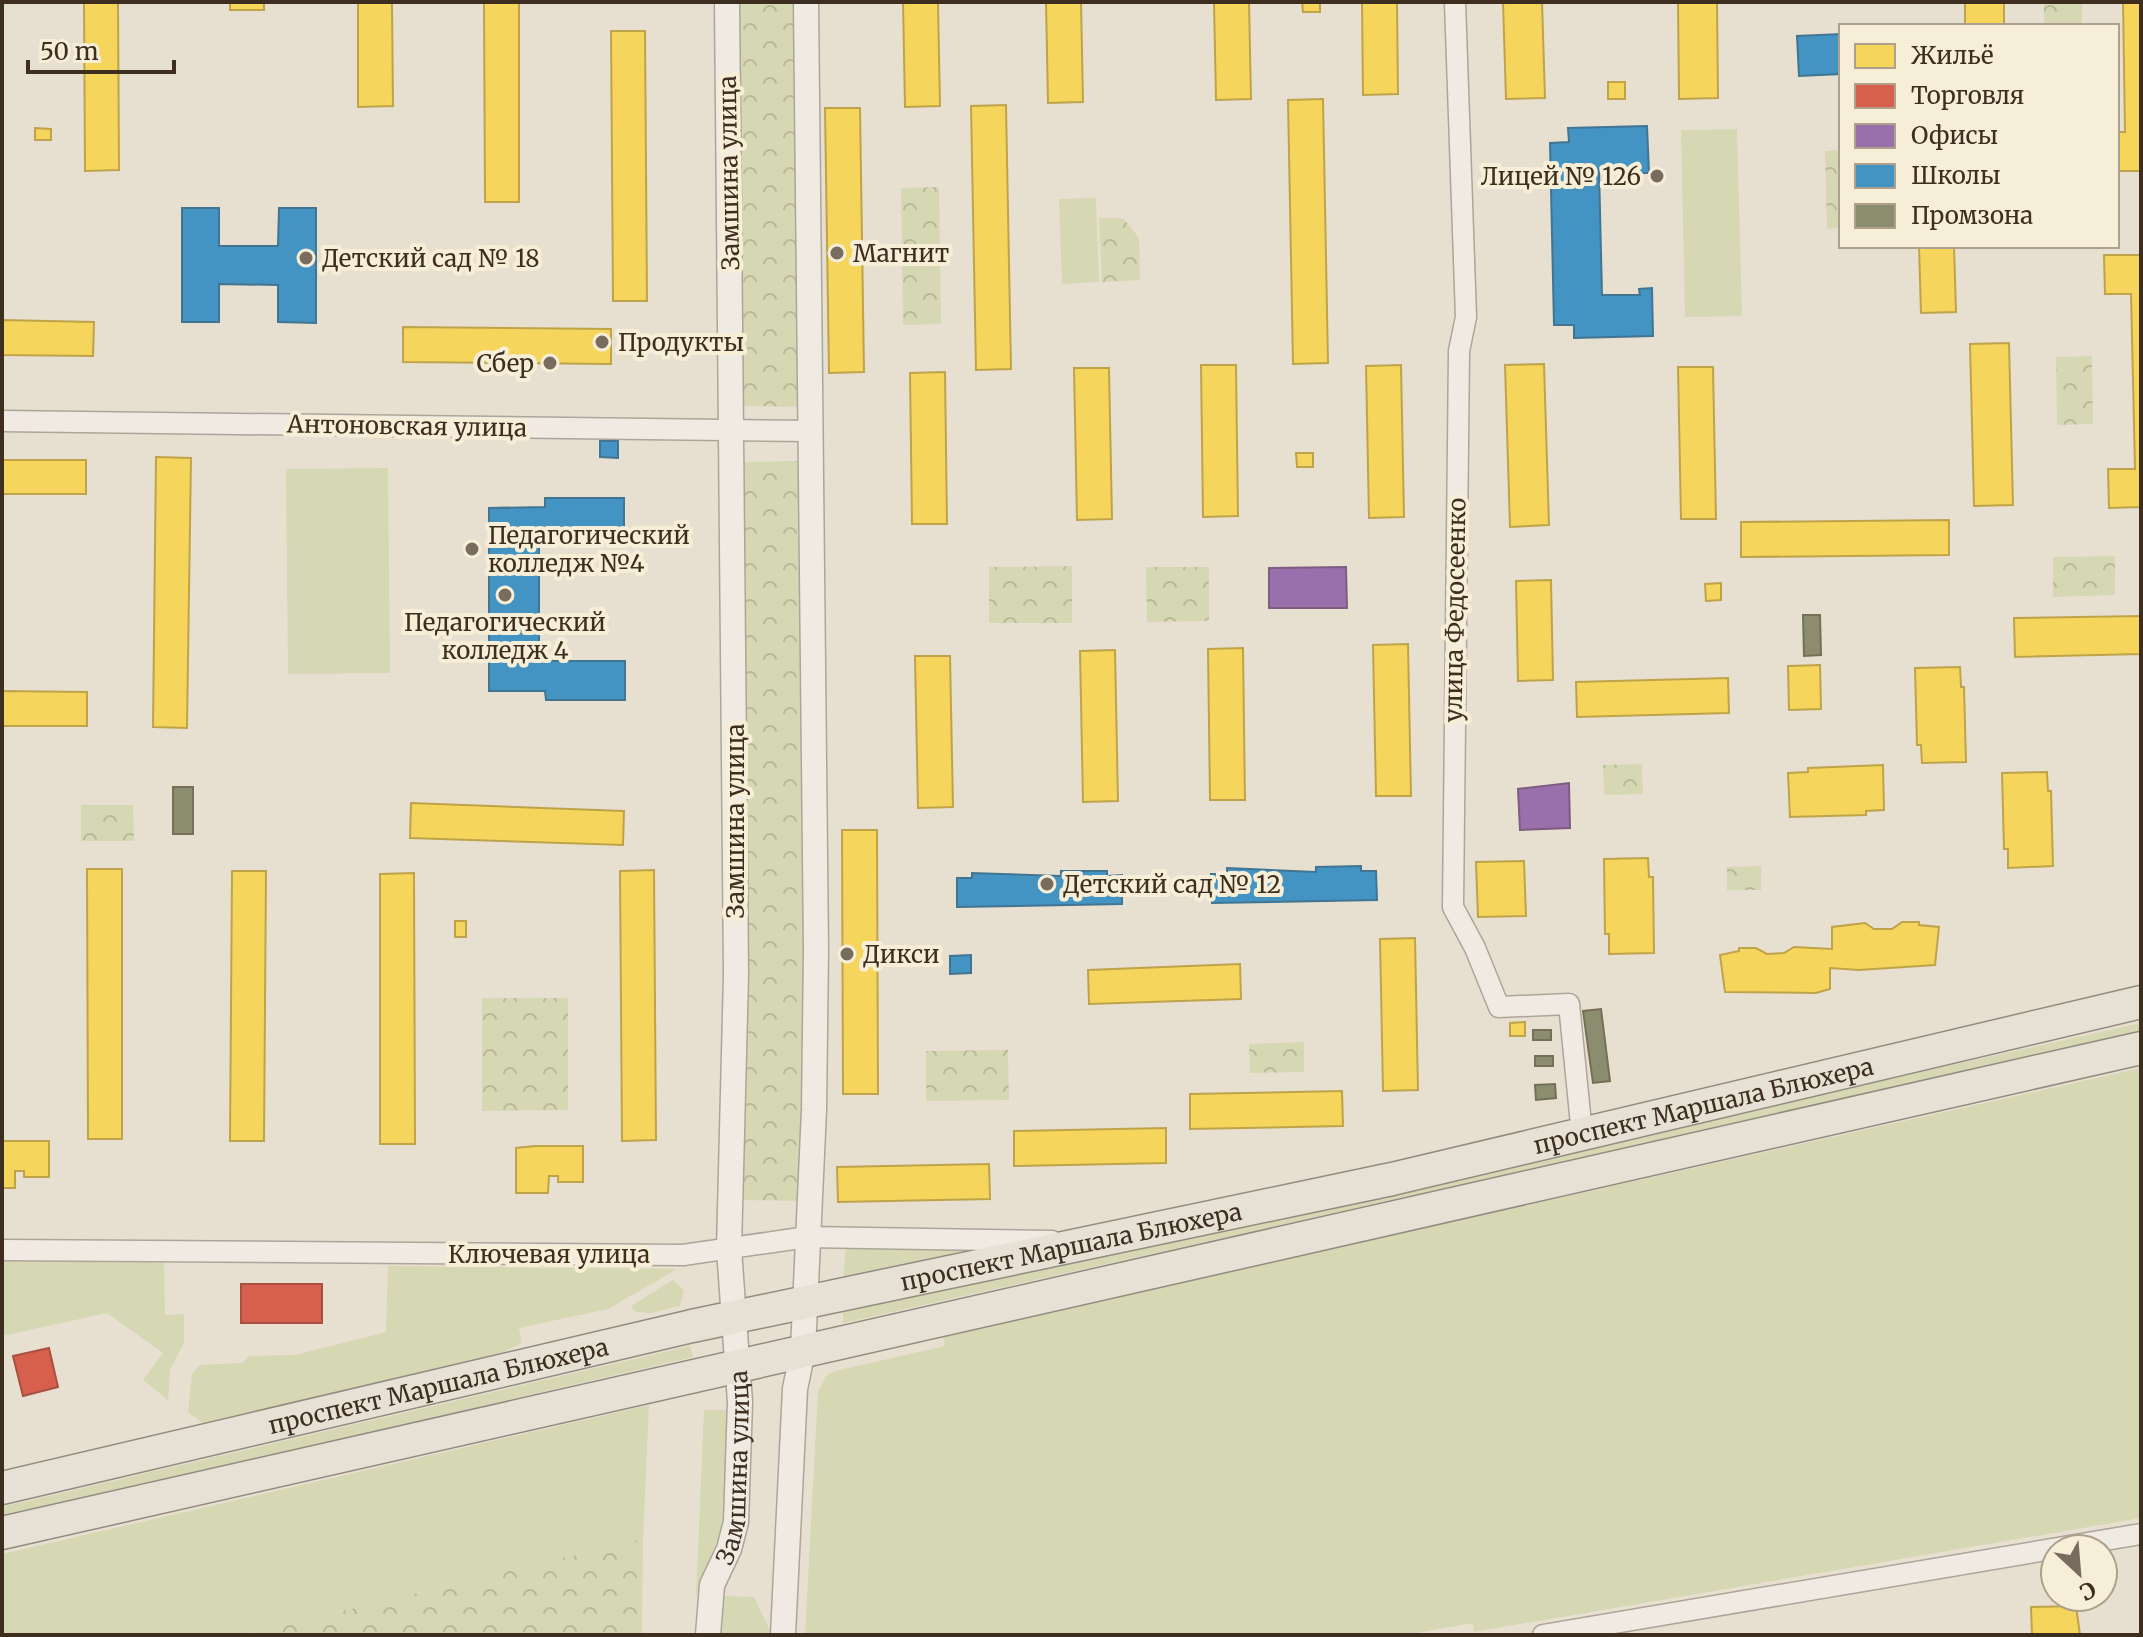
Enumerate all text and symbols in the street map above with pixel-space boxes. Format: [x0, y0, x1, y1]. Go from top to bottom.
scale bar [28, 24, 174, 74]
legend [1839, 24, 2119, 248]
text: 50 m [40, 36, 99, 67]
text: Жильё [1911, 40, 1994, 71]
street label: Замшина улица [712, 75, 746, 271]
text: Торговля [1911, 80, 2024, 111]
text: Офисы [1911, 120, 1998, 151]
text: Школы [1911, 160, 2001, 191]
place label: Лицей № 126 [1481, 161, 1641, 192]
marker: Лицей № 126 [1648, 167, 1666, 185]
text: Промзона [1911, 200, 2033, 231]
place label: Магнит [853, 238, 949, 269]
place label: Детский сад № 18 [322, 243, 540, 274]
marker: Магнит [828, 244, 846, 262]
marker: Детский сад № 18 [297, 249, 315, 267]
place label: Продукты [618, 327, 744, 358]
marker: Продукты [593, 333, 611, 351]
place label: Сбер [476, 348, 534, 379]
marker: Сбер [541, 354, 559, 372]
street label: Антоновская улица [286, 408, 527, 444]
street label: улица Федосеенко [1438, 497, 1472, 723]
place label: Педагогический колледж №4 [488, 520, 690, 579]
marker: Педагогический колледж №4 [463, 540, 481, 558]
marker: Педагогический колледж 4 [496, 586, 514, 604]
place label: Педагогический колледж 4 [404, 607, 606, 666]
street label: Замшина улица [720, 723, 751, 918]
place label: Детский сад № 12 [1063, 869, 1281, 900]
marker: Детский сад № 12 [1038, 875, 1056, 893]
place label: Дикси [863, 939, 940, 970]
marker: Дикси [838, 945, 856, 963]
street label: проспект Маршала Блюхера [1530, 1050, 1877, 1161]
street label: проспект Маршала Блюхера [897, 1195, 1245, 1297]
street label: Ключевая улица [448, 1239, 650, 1270]
street label: проспект Маршала Блюхера [265, 1331, 611, 1440]
street label: Замшина улица [708, 1369, 756, 1570]
north arrow [2039, 1533, 2119, 1613]
text: С [2075, 1575, 2100, 1607]

